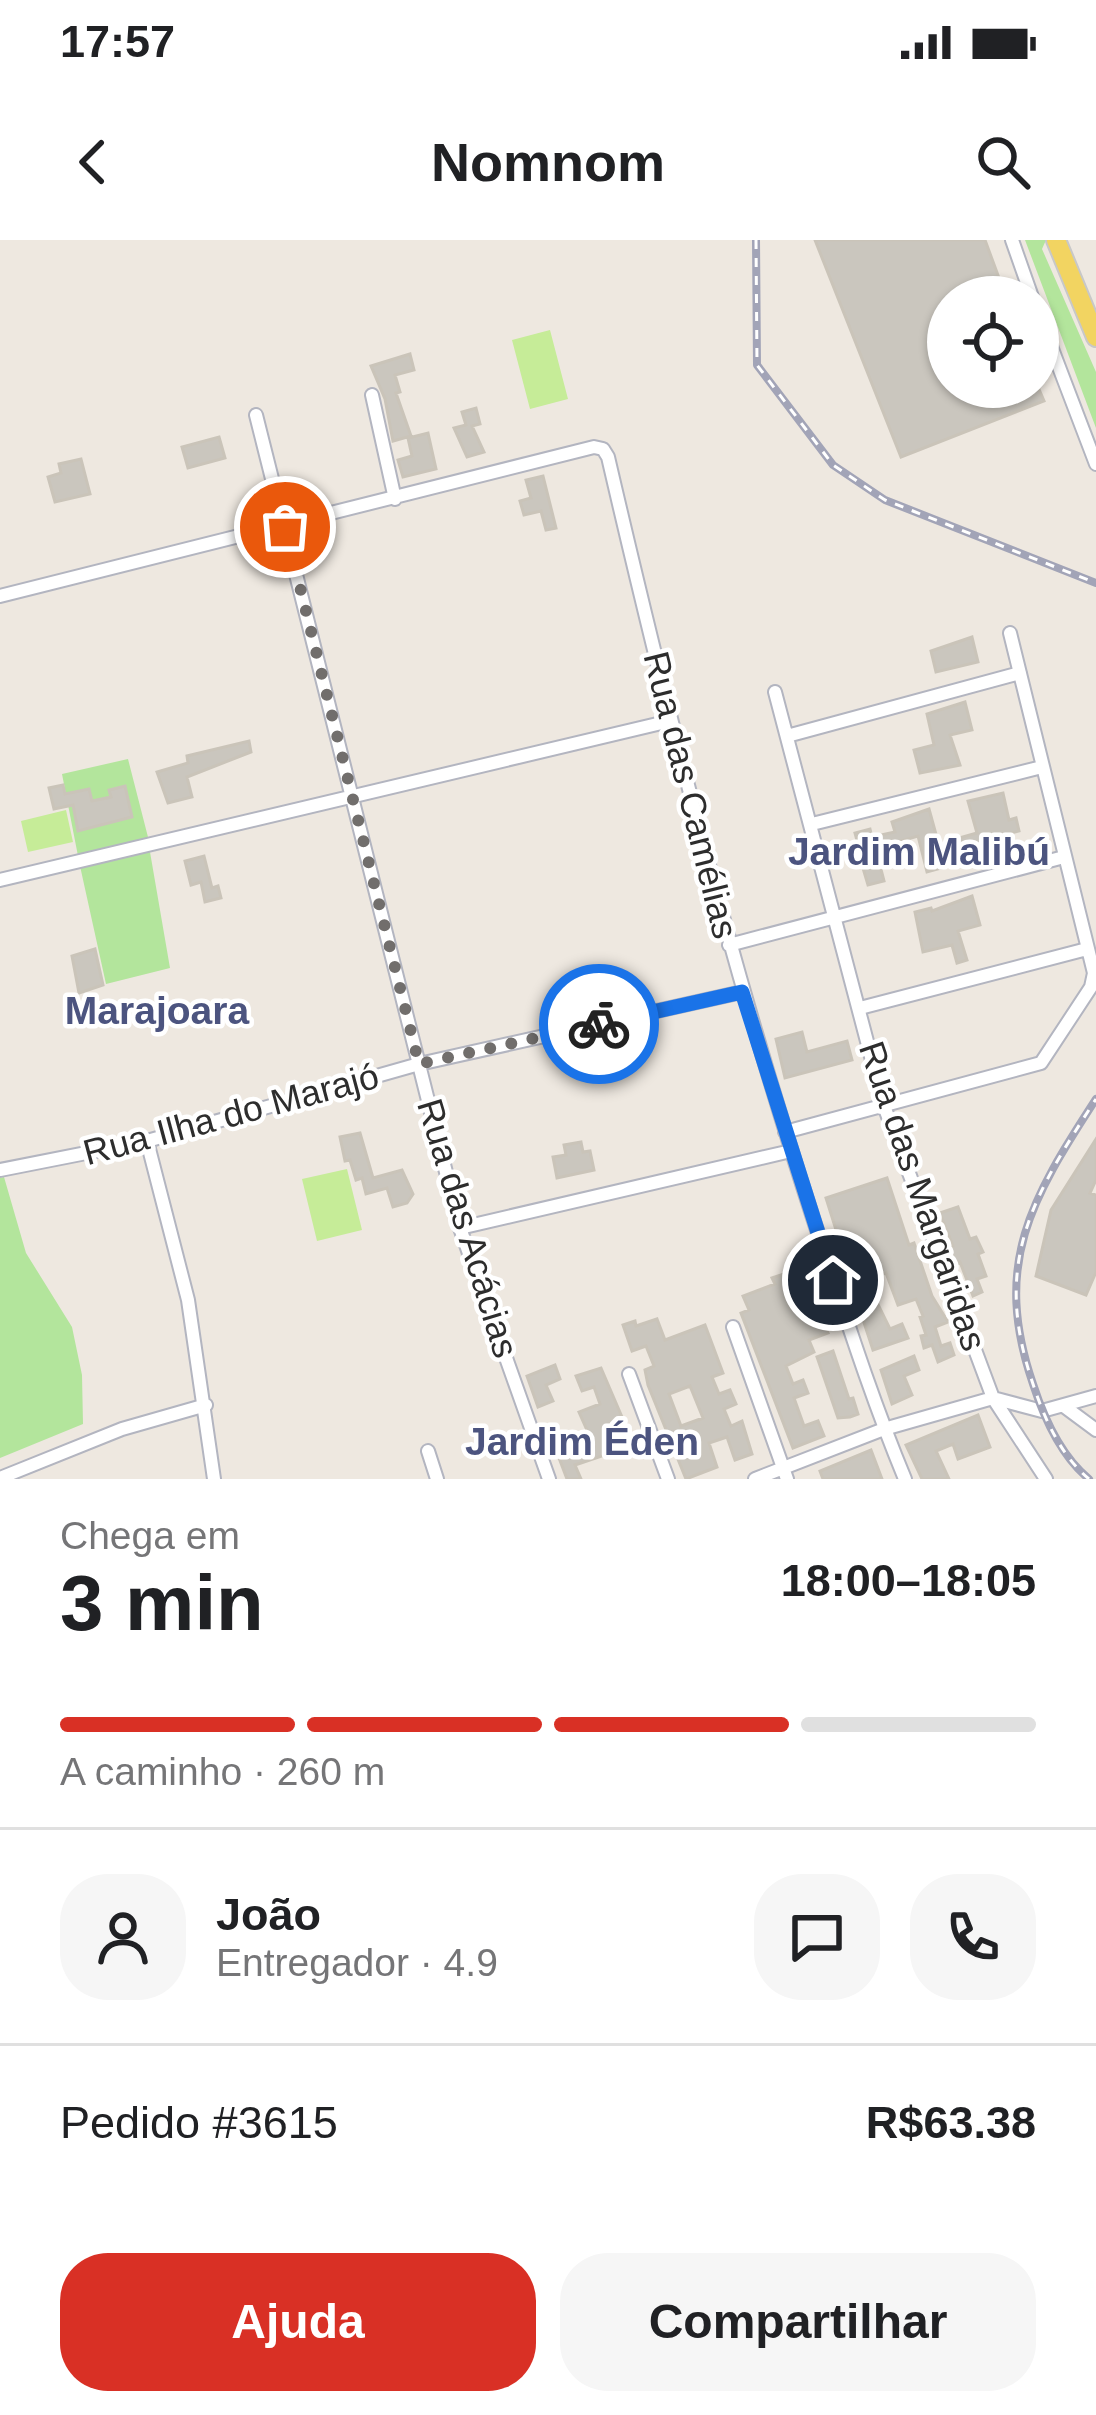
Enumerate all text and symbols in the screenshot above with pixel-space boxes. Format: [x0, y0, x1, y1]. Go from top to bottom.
text: 17:57 [60, 16, 175, 67]
icon: back [60, 129, 126, 195]
icon: search [970, 129, 1036, 195]
text: Nomnom [431, 132, 665, 192]
map controls [927, 276, 1059, 408]
button: locate [927, 276, 1059, 408]
pin [234, 476, 336, 578]
icon: bag [252, 494, 318, 560]
street label: Rua das Camélias [636, 647, 746, 943]
district label: Jardim Malibú [788, 830, 1050, 873]
courier [539, 964, 659, 1084]
district label: Marajoara [65, 989, 249, 1032]
icon: bike [566, 991, 632, 1057]
street label: Rua das Margaridas [851, 1036, 995, 1356]
street label: Rua Ilha do Marajó [79, 1055, 383, 1173]
street label: Rua das Acácias [409, 1094, 527, 1362]
pin [782, 1229, 884, 1331]
icon: home [800, 1247, 866, 1313]
district label: Jardim Éden [465, 1420, 699, 1463]
text: Chega em [60, 1514, 240, 1557]
text: 18:00–18:05 [781, 1555, 1036, 1606]
text: 3 min [60, 1559, 264, 1647]
text: A caminho · 260 m [60, 1750, 385, 1793]
button: person [60, 1874, 186, 2000]
button: chat [754, 1874, 880, 2000]
button: phone [910, 1874, 1036, 2000]
text: João [216, 1889, 321, 1940]
text: Entregador · 4.9 [216, 1941, 498, 1984]
text: Pedido #3615 [60, 2097, 338, 2148]
text: R$63.38 [866, 2097, 1036, 2148]
button: Ajuda [60, 2253, 536, 2391]
button: Compartilhar [560, 2253, 1036, 2391]

